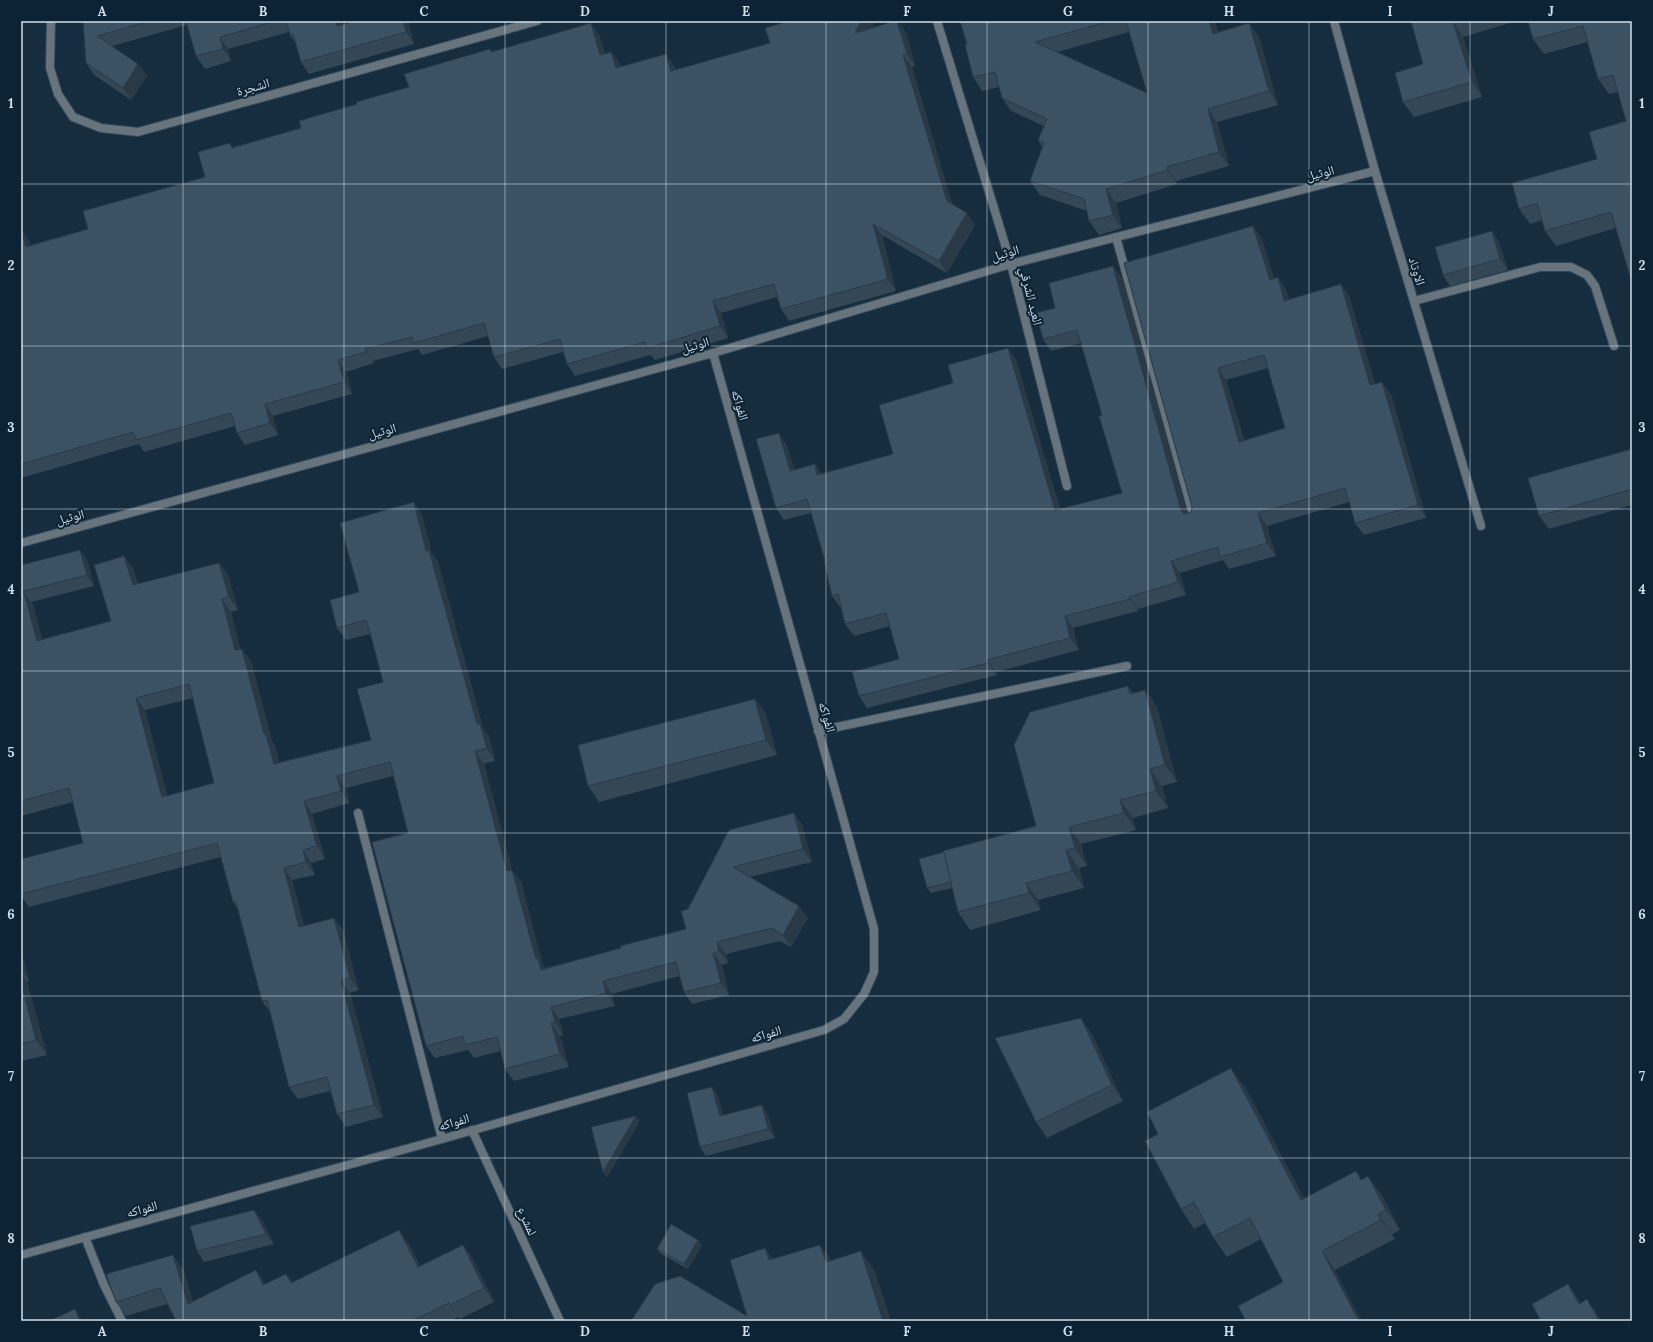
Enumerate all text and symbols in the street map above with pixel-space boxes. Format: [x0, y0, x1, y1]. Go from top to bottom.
text: A [98, 3, 107, 20]
text: B [259, 3, 268, 20]
text: C [420, 3, 429, 20]
text: D [580, 3, 590, 20]
text: E [742, 3, 750, 20]
text: F [903, 3, 911, 20]
text: G [1063, 3, 1073, 20]
text: H [1224, 3, 1234, 20]
text: I [1387, 3, 1393, 20]
text: J [1548, 3, 1554, 20]
street label: الشجرة [234, 74, 272, 100]
text: 1 [8, 95, 14, 112]
text: 1 [1639, 95, 1645, 112]
street label: الوثيل [1304, 161, 1336, 185]
street label: الوثيل [989, 241, 1021, 265]
street label: الاوتاد [1405, 255, 1429, 287]
text: 2 [8, 257, 15, 274]
text: 2 [1639, 257, 1646, 274]
street label: العيد الشرقي [1013, 265, 1046, 328]
street label: الوثيل [679, 333, 711, 357]
street label: الفواكه [728, 388, 752, 422]
text: 3 [7, 419, 15, 436]
street label: الوثيل [366, 419, 398, 443]
text: 3 [1638, 419, 1646, 436]
street label: الوثيل [54, 505, 86, 529]
text: 4 [7, 581, 15, 598]
text: 4 [1638, 581, 1646, 598]
street label: الفواكه [815, 700, 839, 734]
text: 5 [7, 744, 15, 761]
text: 5 [1638, 744, 1646, 761]
text: 6 [7, 906, 15, 923]
text: 6 [1638, 906, 1646, 923]
street label: الفواكه [749, 1022, 783, 1046]
text: 7 [8, 1068, 14, 1085]
text: 7 [1639, 1068, 1645, 1085]
street label: الفواكه [437, 1110, 471, 1134]
street label: الفواكه [125, 1197, 159, 1221]
street label: لمشرع [512, 1204, 541, 1239]
text: 8 [7, 1230, 15, 1247]
text: 8 [1638, 1230, 1646, 1247]
text: A [98, 1323, 107, 1340]
text: B [259, 1323, 268, 1340]
text: C [420, 1323, 429, 1340]
text: D [580, 1323, 590, 1340]
text: E [742, 1323, 750, 1340]
text: F [903, 1323, 911, 1340]
text: G [1063, 1323, 1073, 1340]
text: H [1224, 1323, 1234, 1340]
text: I [1387, 1323, 1393, 1340]
text: J [1548, 1323, 1554, 1340]

